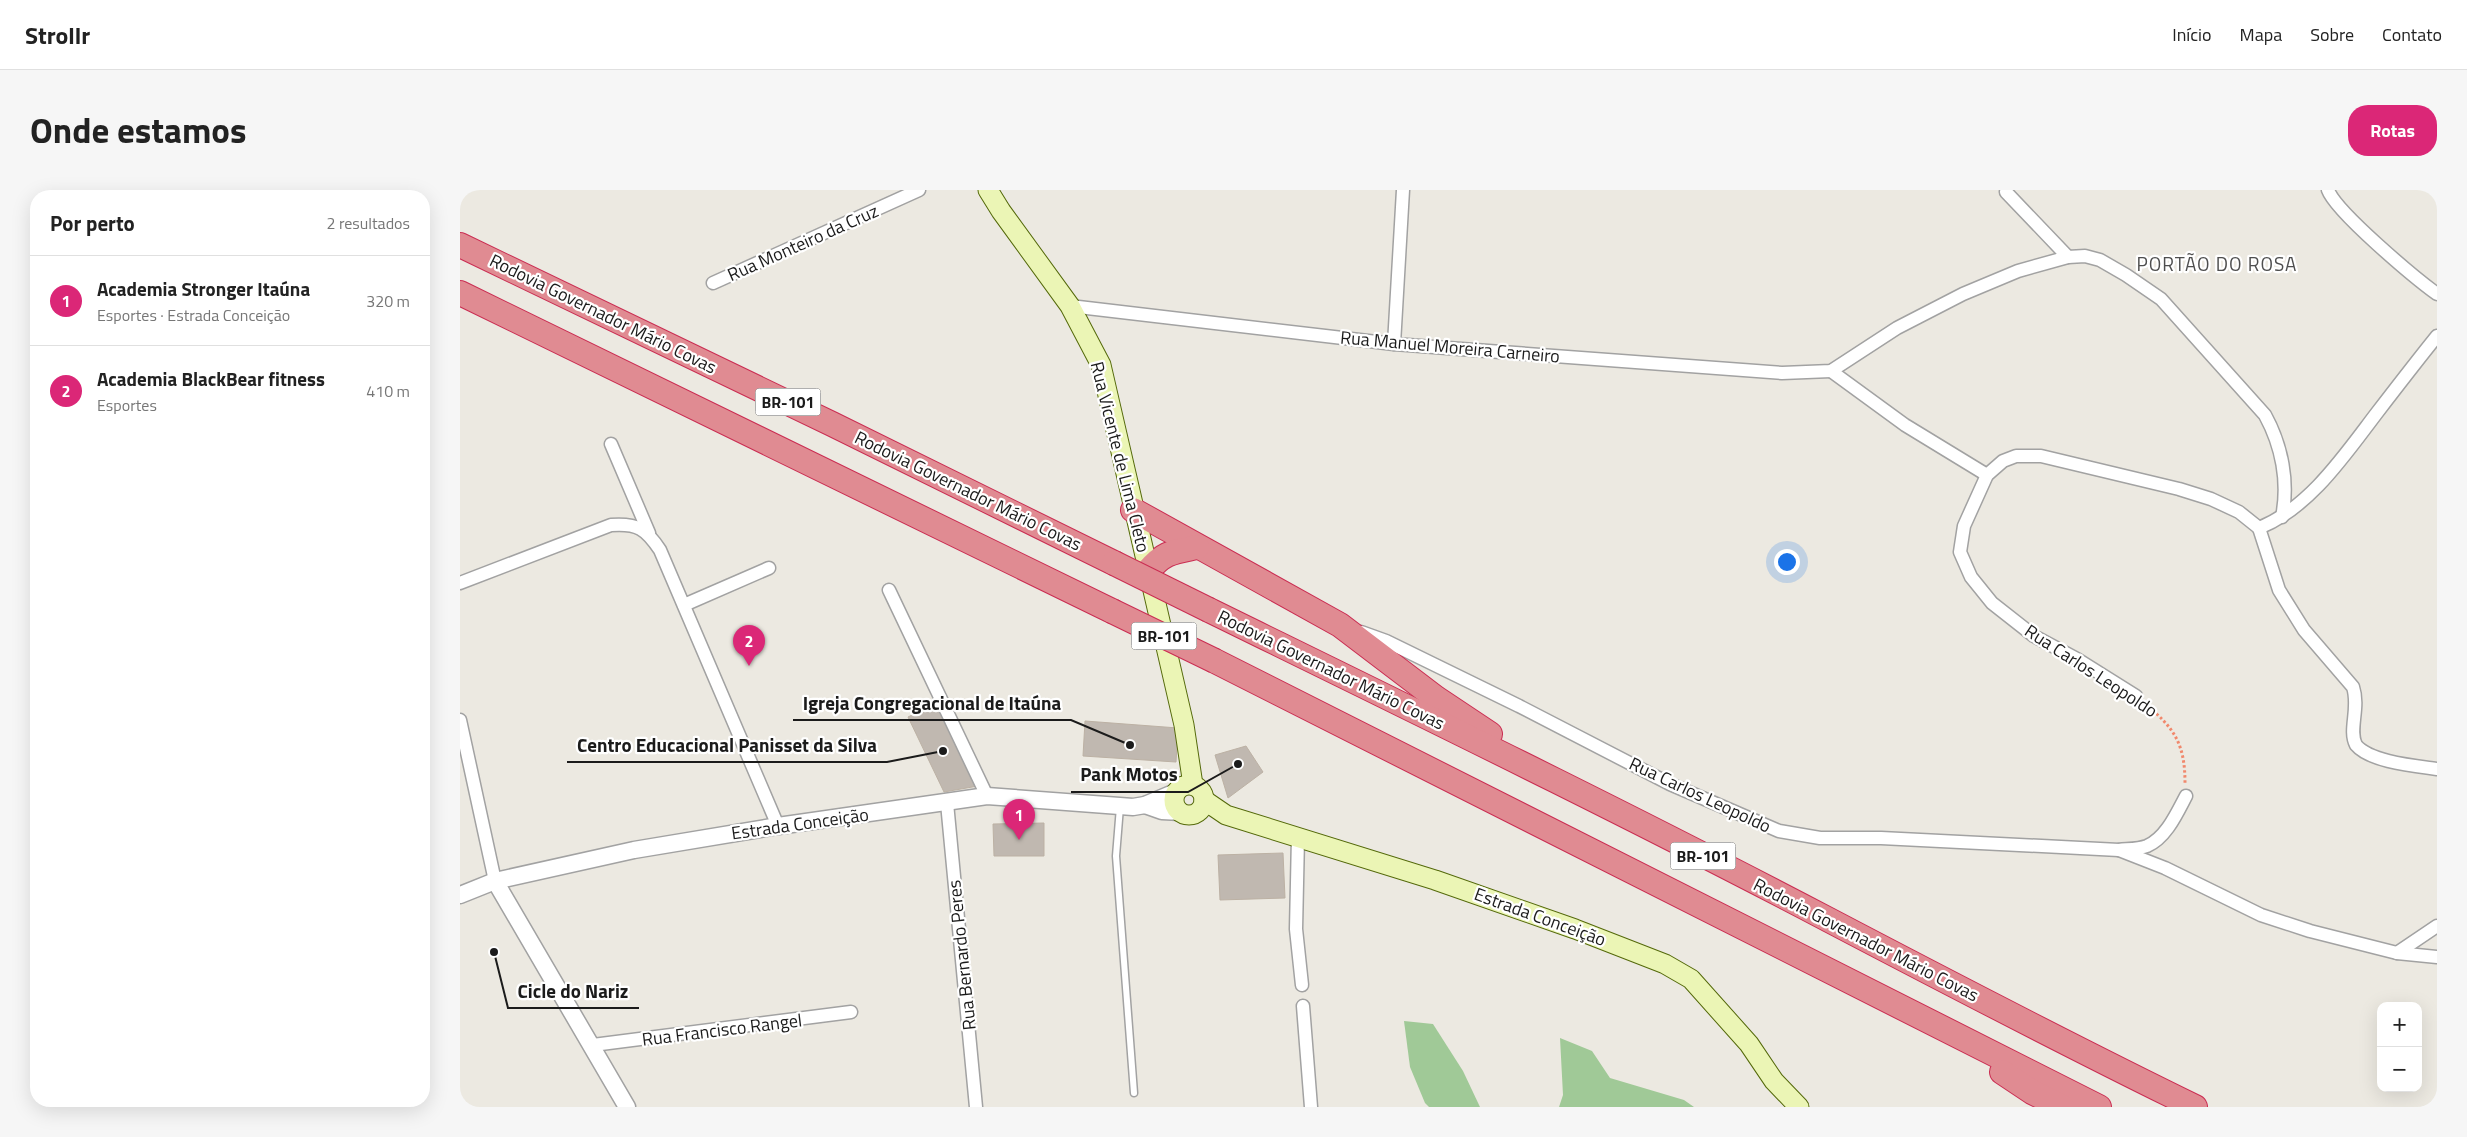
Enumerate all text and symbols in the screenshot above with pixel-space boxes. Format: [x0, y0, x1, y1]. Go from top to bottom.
text: Strollr [25, 17, 90, 53]
text: Início [2172, 21, 2212, 48]
text: Mapa [2240, 21, 2282, 48]
text: Sobre [2310, 21, 2354, 48]
text: Contato [2382, 21, 2442, 48]
text: Onde estamos [30, 103, 246, 157]
button: Rotas [2348, 105, 2437, 156]
street label: Rua Monteiro da Cruz [723, 197, 883, 288]
text: Por perto [50, 207, 135, 239]
text: 2 resultados [326, 211, 410, 235]
street label: Rodovia Governador Mário Covas [485, 247, 721, 380]
district label: PORTÃO DO ROSA [2137, 249, 2297, 278]
text: Academia Stronger Itaúna [97, 274, 310, 303]
text: 1 [62, 289, 70, 313]
text: 320 m [366, 289, 410, 313]
text: Esportes · Estrada Conceição [97, 303, 290, 327]
street label: Rua Manuel Moreira Carneiro [1339, 323, 1561, 370]
street label: Rua Vicente de Lima Cleto [1084, 359, 1157, 555]
text: Academia BlackBear fitness [97, 364, 325, 393]
text: 2 [62, 379, 70, 403]
text: 410 m [366, 379, 410, 403]
road number: BR-101 [756, 388, 820, 416]
text: Esportes [97, 393, 157, 417]
street label: Rodovia Governador Mário Covas [850, 424, 1086, 557]
your location [1774, 549, 1800, 575]
street label: Rodovia Governador Mário Covas [1213, 603, 1449, 736]
street label: Rua Carlos Leopoldo [2019, 617, 2163, 724]
road number: BR-101 [1132, 622, 1196, 650]
pin: 2 [733, 625, 765, 666]
callout: Igreja Congregacional de Itaúna [793, 686, 1071, 720]
text: Igreja Congregacional de Itaúna [803, 688, 1062, 717]
callout: Centro Educacional Panisset da Silva [567, 728, 887, 762]
text: Centro Educacional Panisset da Silva [577, 730, 877, 759]
street label: Rua Carlos Leopoldo [1625, 750, 1776, 839]
callout: Pank Motos [1071, 758, 1188, 792]
text: Pank Motos [1080, 759, 1178, 788]
pin: 1 [1003, 799, 1035, 840]
street label: Estrada Conceição [730, 801, 870, 846]
road number: BR-101 [1670, 842, 1736, 869]
street label: Rodovia Governador Mário Covas [1749, 871, 1984, 1008]
street label: Rua Bernardo Peres [940, 879, 983, 1031]
street label: Estrada Conceição [1471, 880, 1610, 953]
callout: Cicle do Nariz [508, 974, 639, 1008]
text: Cicle do Nariz [518, 976, 628, 1005]
map controls [2377, 1002, 2422, 1092]
button: + [2377, 1002, 2422, 1047]
street label: Rua Francisco Rangel [640, 1006, 804, 1053]
button: − [2377, 1047, 2422, 1092]

